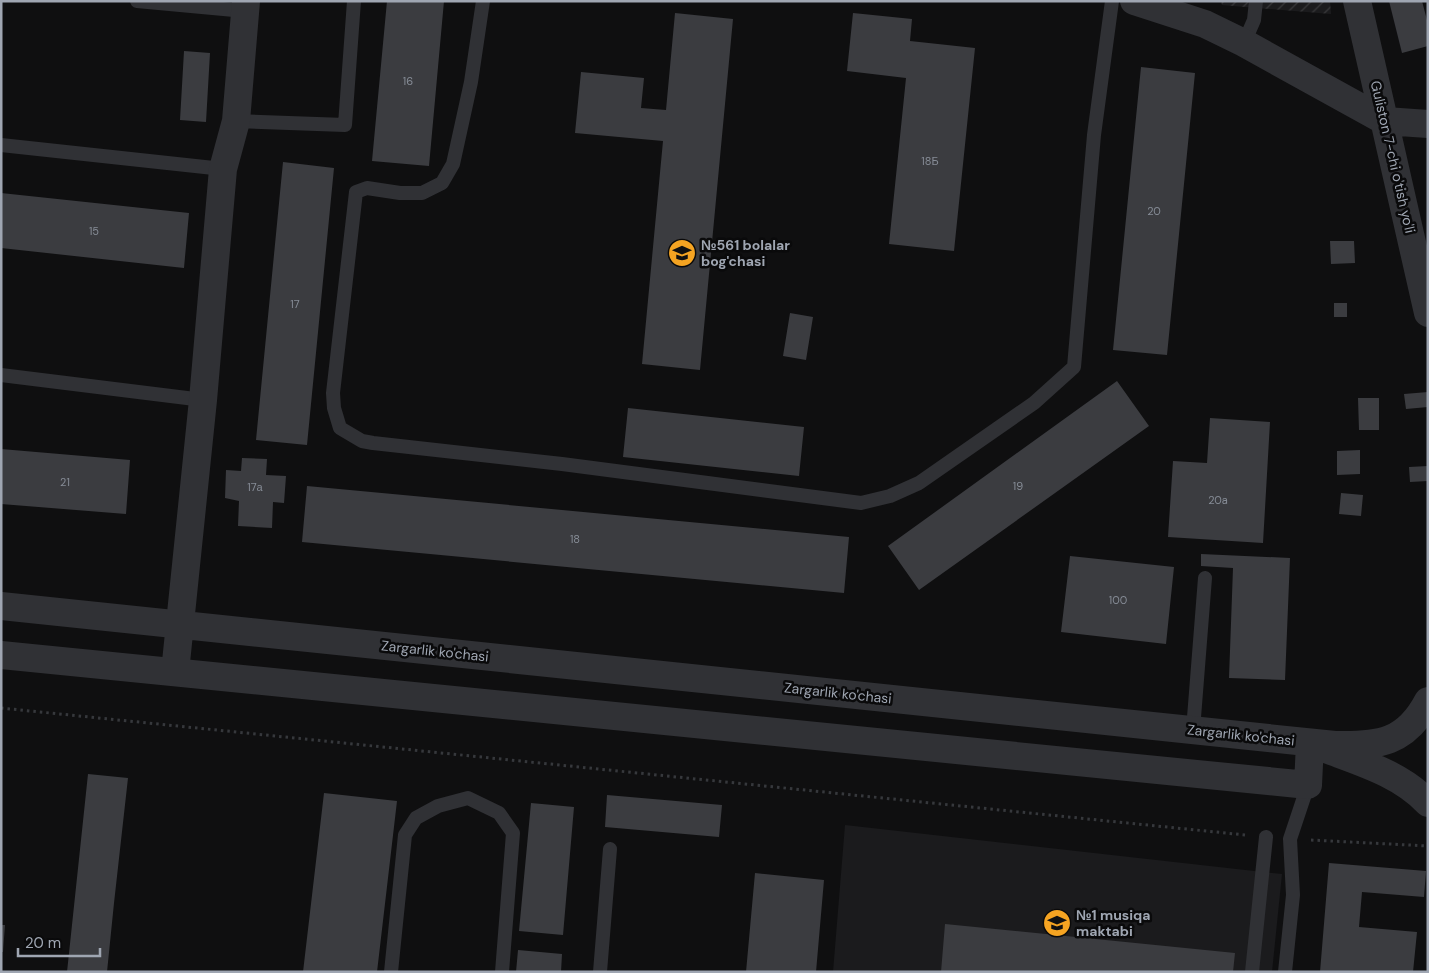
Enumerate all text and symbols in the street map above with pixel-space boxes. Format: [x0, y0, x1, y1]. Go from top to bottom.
house number: 16 [403, 74, 413, 88]
street label: Guliston 7-chi o'tish yo'li [1367, 79, 1419, 235]
house number: 18Б [921, 154, 939, 168]
house number: 20 [1147, 204, 1161, 218]
house number: 15 [89, 224, 99, 238]
place label: №561 bolalar bog'chasi [701, 236, 790, 270]
school or university icon: №561 bolalar bog'chasi [667, 238, 697, 268]
house number: 17 [290, 297, 300, 311]
house number: 21 [60, 475, 70, 489]
house number: 19 [1013, 479, 1023, 493]
house number: 17а [247, 480, 264, 494]
house number: 20a [1208, 493, 1228, 507]
house number: 18 [570, 532, 580, 546]
house number: 100 [1109, 593, 1127, 607]
street label: Zargarlik ko'chasi [380, 636, 490, 666]
street label: Zargarlik ko'chasi [783, 678, 893, 708]
street label: Zargarlik ko'chasi [1186, 720, 1296, 750]
place label: №1 musiqa maktabi [1076, 906, 1150, 940]
school or university icon: №1 musiqa maktabi [1042, 908, 1072, 938]
scale bar [18, 926, 100, 958]
text: 20 m [25, 933, 61, 953]

